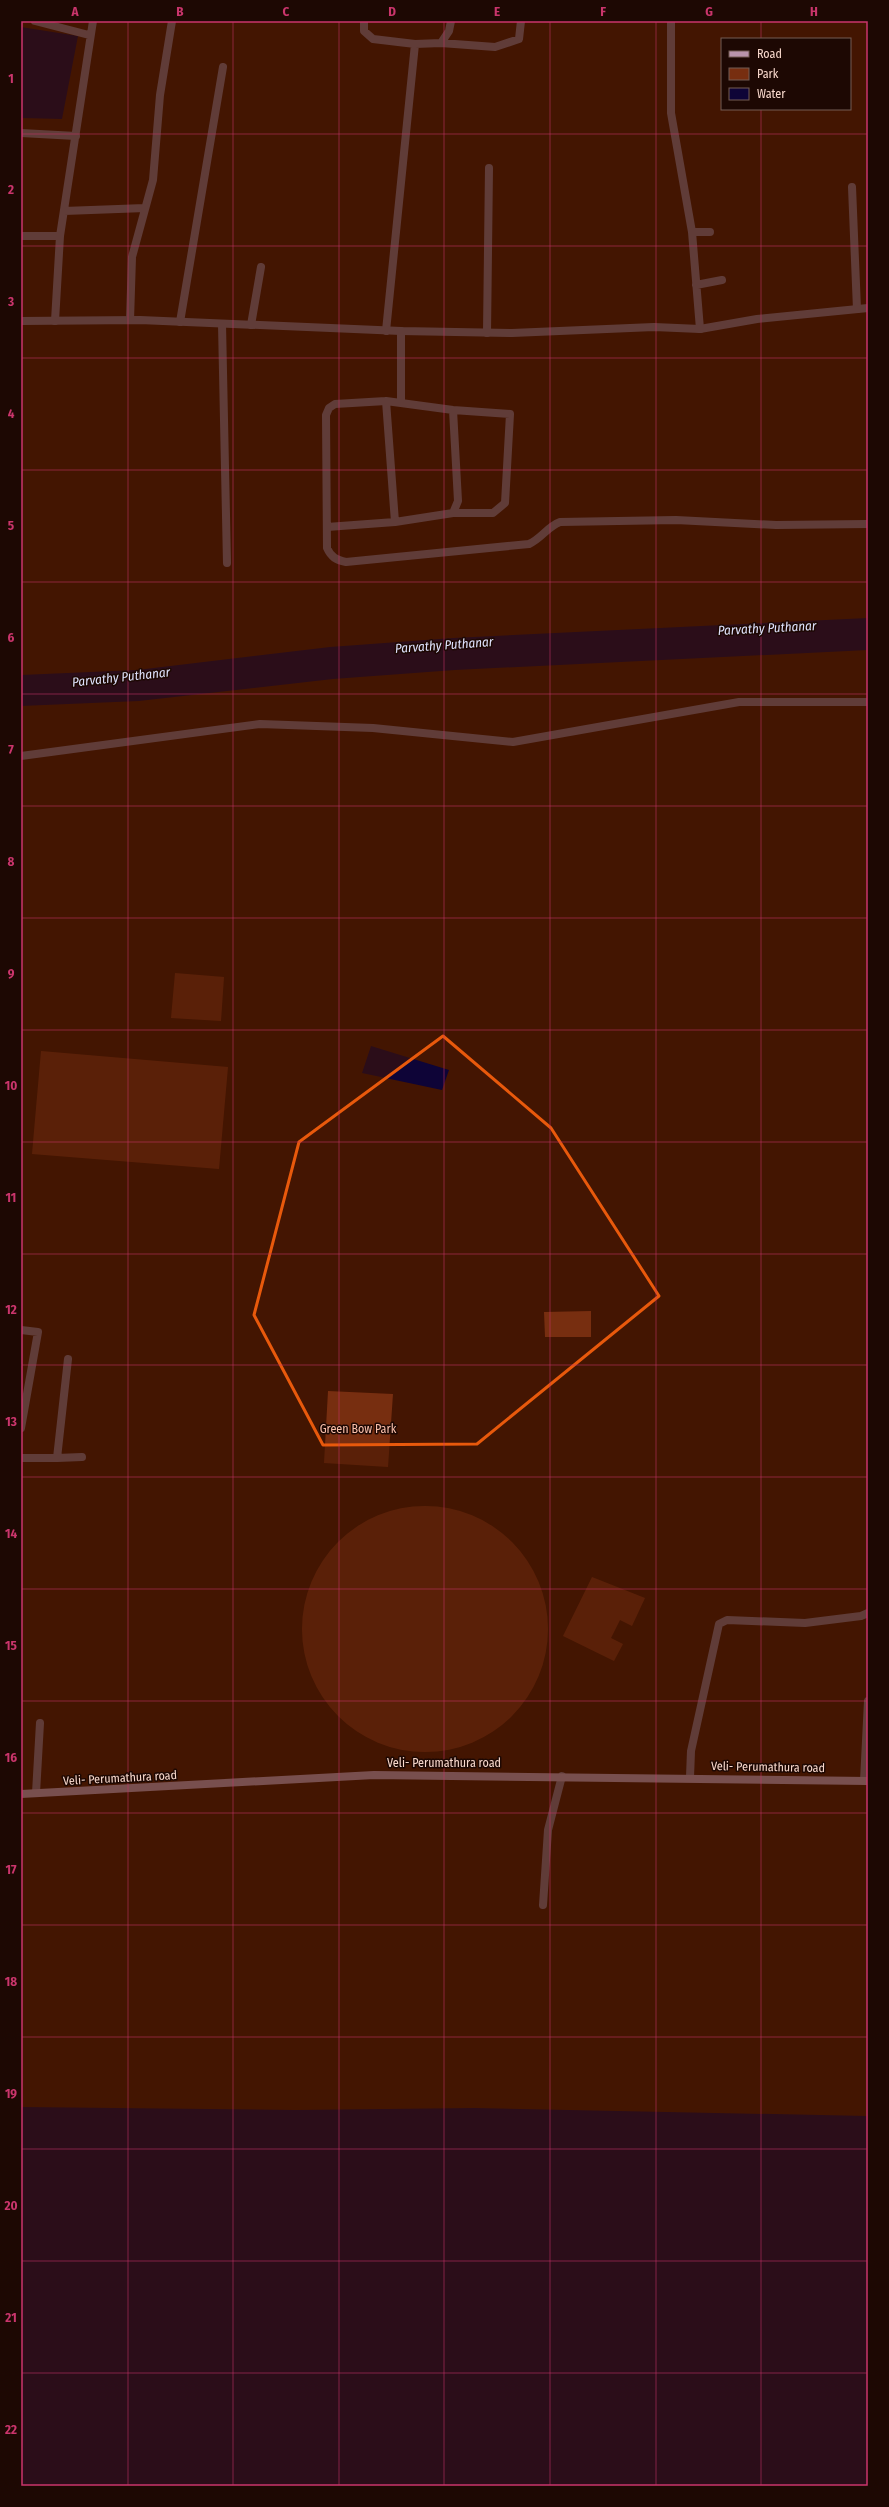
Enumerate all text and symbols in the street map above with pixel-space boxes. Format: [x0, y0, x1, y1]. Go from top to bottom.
text: A [70, 4, 79, 19]
text: B [176, 4, 184, 19]
text: C [283, 4, 290, 19]
text: D [388, 4, 396, 19]
text: E [494, 4, 500, 19]
text: F [600, 4, 606, 19]
text: G [705, 4, 713, 19]
text: H [810, 4, 818, 19]
legend [721, 38, 851, 110]
text: Road [757, 47, 782, 61]
text: Park [757, 67, 779, 81]
text: 1 [8, 71, 14, 86]
text: Water [757, 87, 786, 101]
text: 2 [7, 182, 14, 197]
text: 3 [7, 294, 14, 309]
text: 4 [8, 406, 15, 421]
text: 5 [8, 518, 14, 533]
water label: Parvathy Puthanar [717, 618, 817, 638]
text: 6 [8, 630, 15, 645]
water label: Parvathy Puthanar [394, 634, 494, 656]
water label: Parvathy Puthanar [71, 664, 171, 690]
text: 7 [8, 742, 14, 757]
text: 8 [8, 854, 15, 869]
text: 9 [8, 966, 15, 981]
text: 10 [5, 1078, 17, 1093]
text: 11 [6, 1190, 16, 1205]
text: 12 [5, 1302, 17, 1317]
text: 13 [5, 1414, 17, 1429]
park label: Green Bow Park [320, 1422, 397, 1436]
text: 14 [5, 1526, 17, 1541]
text: 15 [5, 1638, 17, 1653]
text: 16 [5, 1750, 17, 1765]
street label: Veli- Perumathura road [387, 1756, 501, 1770]
street label: Veli- Perumathura road [711, 1759, 825, 1775]
street label: Veli- Perumathura road [63, 1768, 177, 1788]
text: 17 [5, 1862, 17, 1877]
text: 18 [5, 1974, 17, 1989]
text: 19 [5, 2086, 17, 2101]
text: 20 [3, 2198, 18, 2213]
text: 21 [4, 2310, 17, 2325]
text: 22 [4, 2422, 17, 2437]

